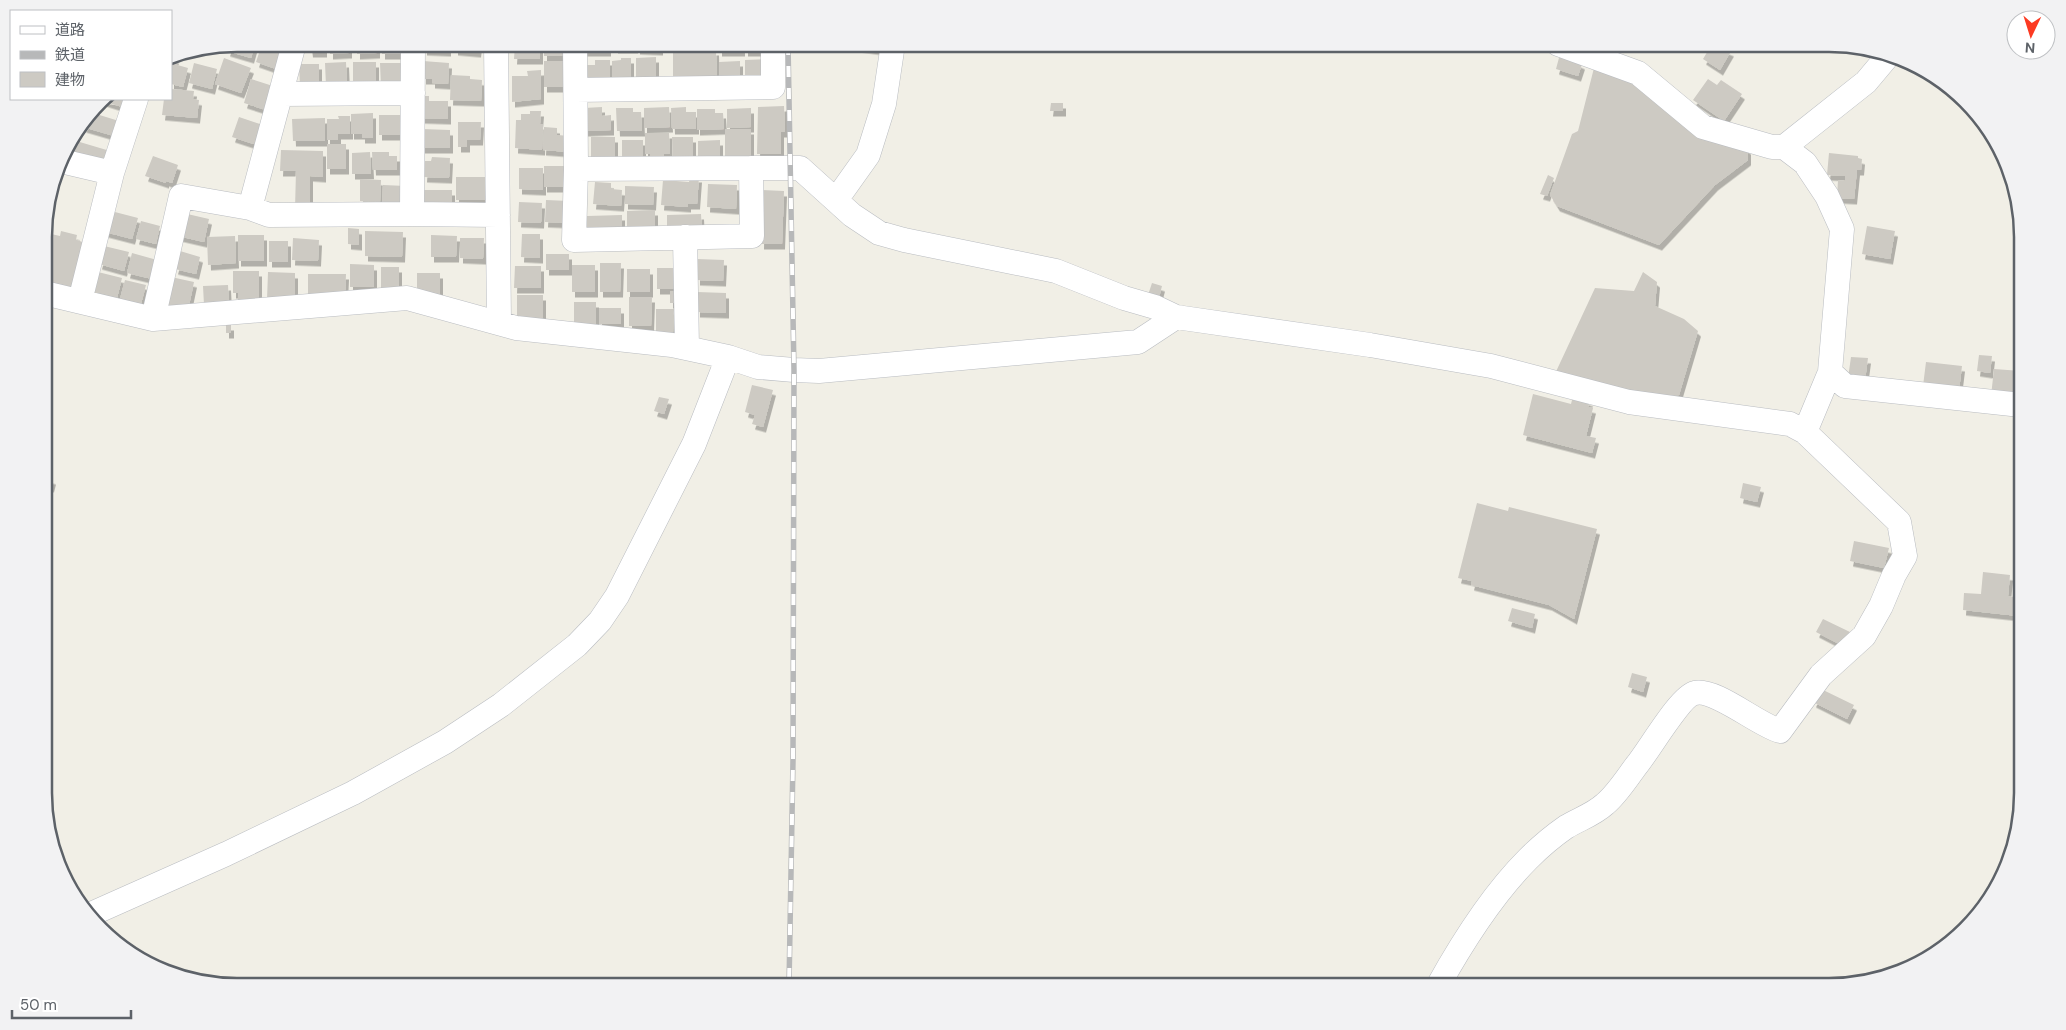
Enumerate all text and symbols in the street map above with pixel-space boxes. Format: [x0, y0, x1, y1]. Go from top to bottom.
legend [10, 10, 172, 100]
north arrow [2006, 10, 2056, 60]
text: 道路 [55, 20, 85, 40]
text: N [2024, 39, 2036, 57]
text: 鉄道 [55, 45, 85, 65]
text: 建物 [55, 70, 85, 90]
scale bar [12, 988, 131, 1020]
text: 50 m [20, 995, 57, 1015]

